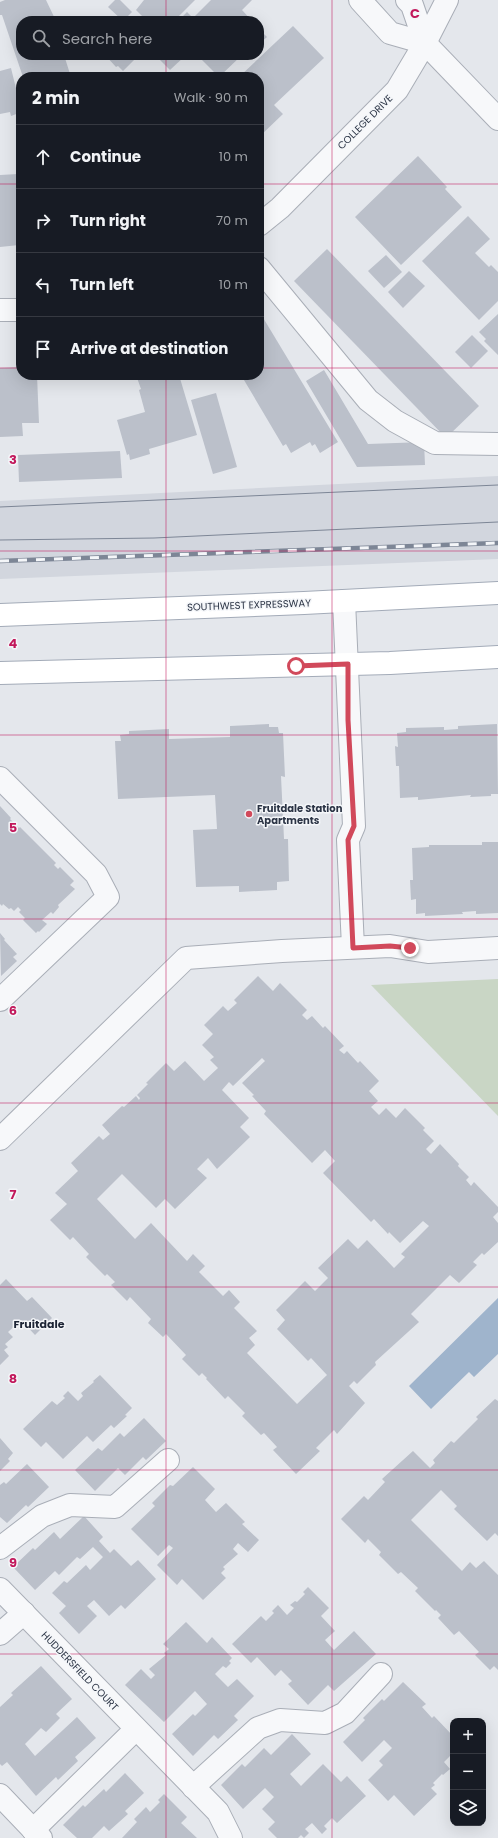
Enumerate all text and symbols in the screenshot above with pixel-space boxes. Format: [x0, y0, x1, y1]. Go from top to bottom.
text: C [410, 4, 420, 23]
search box [16, 16, 264, 60]
icon: search [30, 27, 52, 49]
text: Search here [62, 28, 152, 49]
text: 2 min [32, 86, 80, 110]
text: Walk · 90 m [174, 88, 248, 107]
street label: COLLEGE DRIVE [334, 91, 396, 153]
icon: ahead [32, 146, 54, 168]
text: Continue [70, 146, 141, 167]
text: 10 m [219, 147, 248, 166]
icon: right [32, 210, 54, 232]
text: Turn right [70, 210, 146, 231]
text: 70 m [216, 211, 248, 230]
icon: left [32, 274, 54, 296]
text: Turn left [70, 274, 134, 295]
text: 10 m [219, 275, 248, 294]
icon: arrive [32, 338, 54, 360]
text: Arrive at destination [70, 338, 228, 359]
text: 3 [9, 450, 17, 469]
street label: SOUTHWEST EXPRESSWAY [187, 595, 311, 615]
text: 4 [9, 634, 18, 653]
route start [287, 657, 305, 675]
place label: Fruitdale Station Apartments [257, 801, 343, 828]
marker: Fruitdale Station Apartments [244, 809, 254, 819]
text: 5 [9, 818, 17, 837]
route end [401, 939, 419, 957]
text: 6 [9, 1001, 17, 1020]
text: 7 [10, 1185, 17, 1204]
district label: Fruitdale [14, 1316, 65, 1332]
text: 8 [9, 1369, 17, 1388]
text: 9 [9, 1553, 17, 1572]
street label: HUDDERSFIELD COURT [38, 1628, 122, 1715]
map controls [450, 1718, 486, 1826]
button: + [450, 1718, 486, 1754]
button: − [450, 1754, 486, 1790]
button: layers [450, 1790, 486, 1826]

